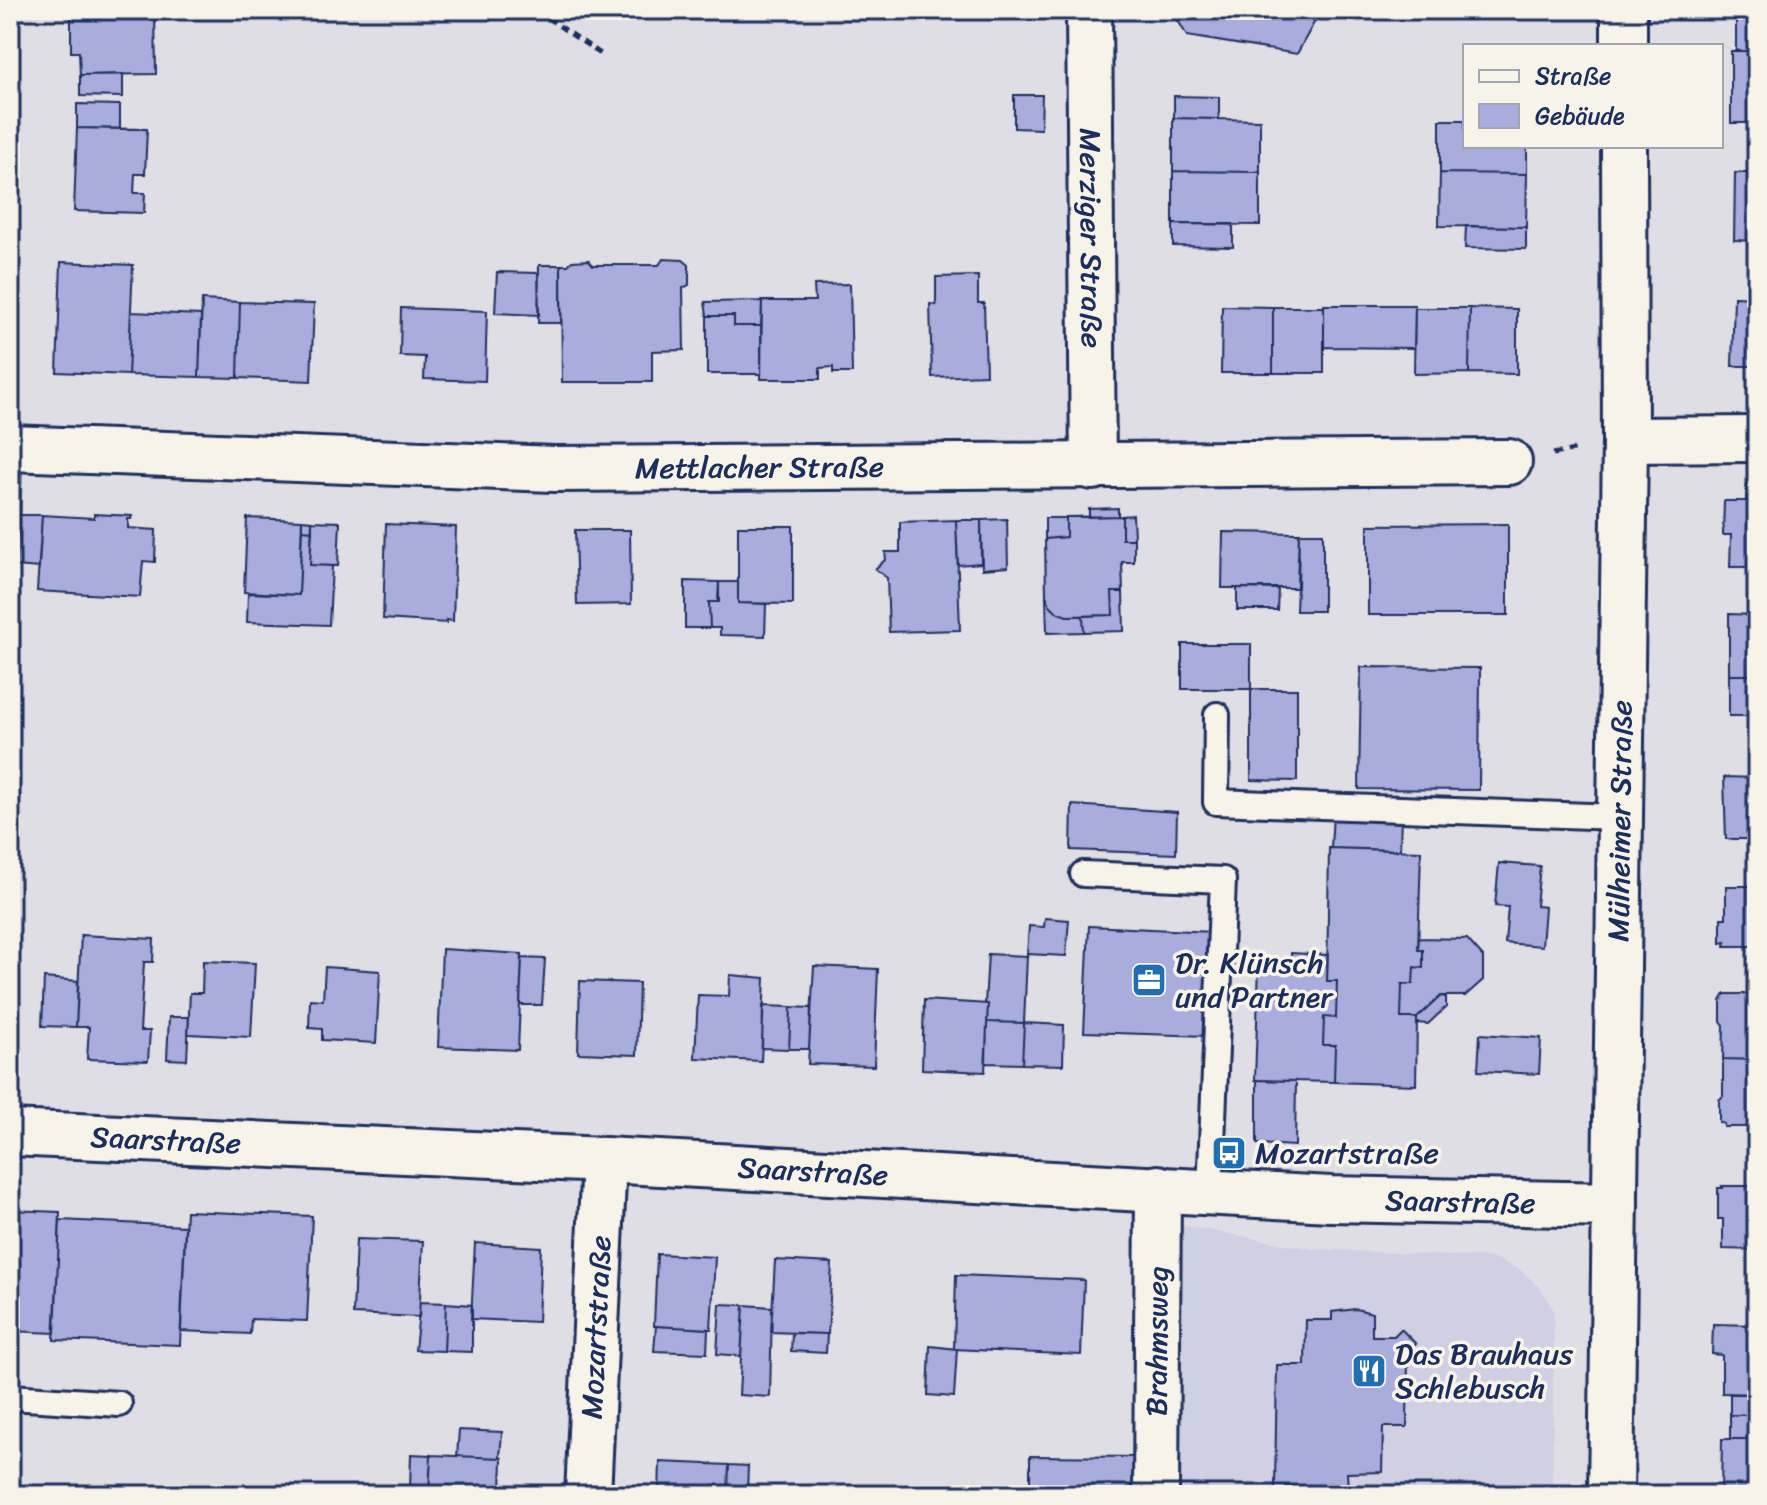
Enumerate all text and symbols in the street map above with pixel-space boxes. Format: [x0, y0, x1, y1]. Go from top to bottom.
legend [1463, 44, 1723, 148]
text: Straße [1535, 55, 1611, 97]
text: Gebäude [1535, 95, 1625, 137]
street label: Merziger Straße [1063, 128, 1119, 348]
street label: Mettlacher Straße [635, 440, 884, 495]
street label: Mülheimer Straße [1591, 700, 1649, 942]
place label: Dr. Klünsch und Partner [1175, 936, 1334, 1024]
office icon: Dr. Klünsch und Partner [1130, 961, 1168, 999]
street label: Saarstraße [89, 1110, 242, 1170]
place label: Mozartstraße [1255, 1126, 1439, 1180]
bus stop icon: Mozartstraße [1210, 1134, 1248, 1172]
street label: Saarstraße [736, 1140, 890, 1202]
street label: Saarstraße [1384, 1173, 1536, 1230]
street label: Mozartstraße [565, 1234, 627, 1420]
street label: Brahmsweg [1130, 1266, 1184, 1416]
place label: Das Brauhaus Schlebusch [1395, 1327, 1573, 1415]
restaurant icon: Das Brauhaus Schlebusch [1350, 1352, 1388, 1390]

